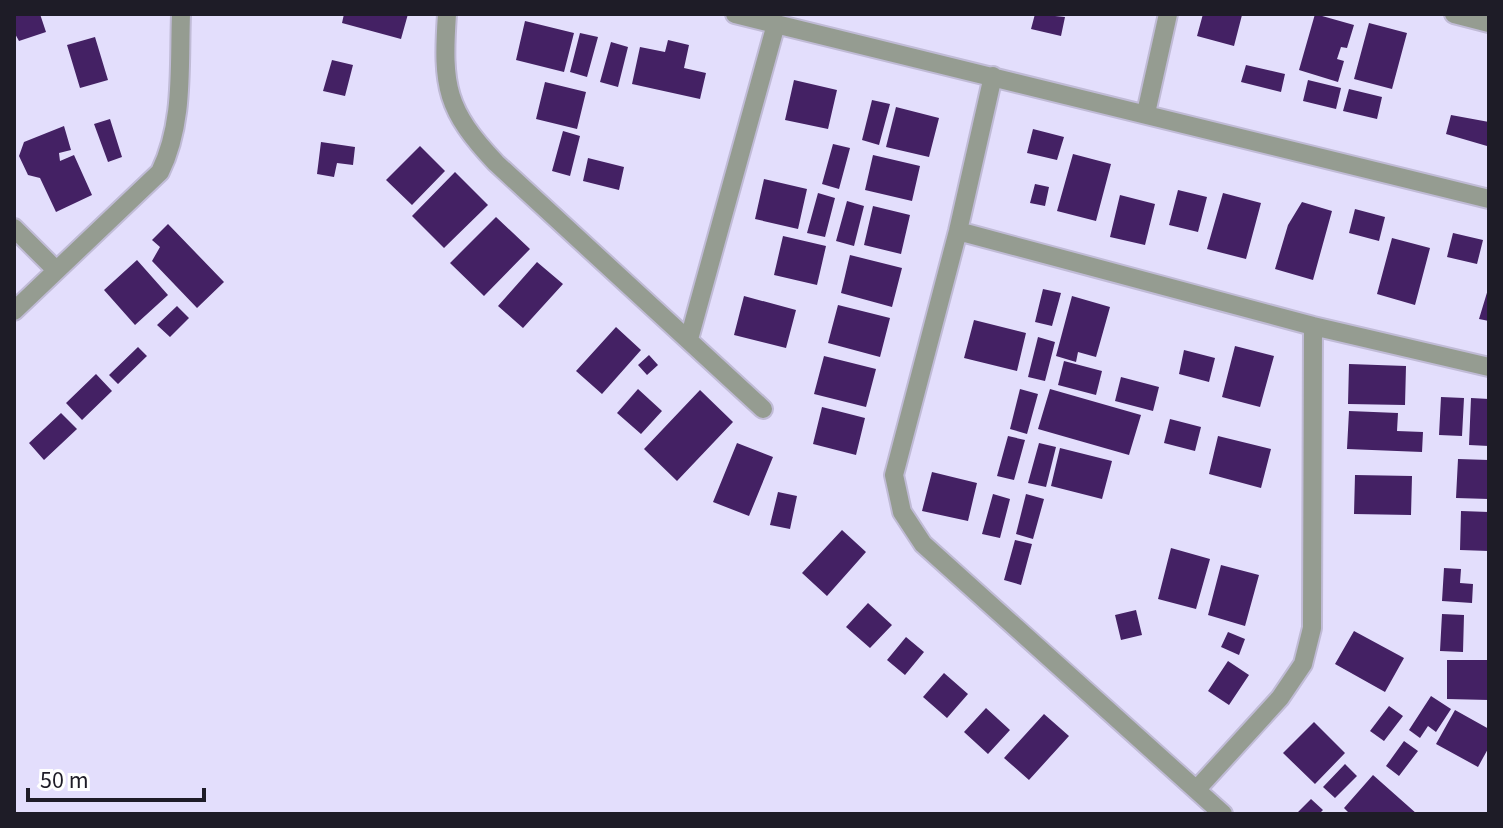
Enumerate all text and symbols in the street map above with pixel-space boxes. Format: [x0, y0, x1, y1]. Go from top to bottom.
scale bar [28, 752, 204, 802]
text: 50 m [40, 763, 89, 798]

